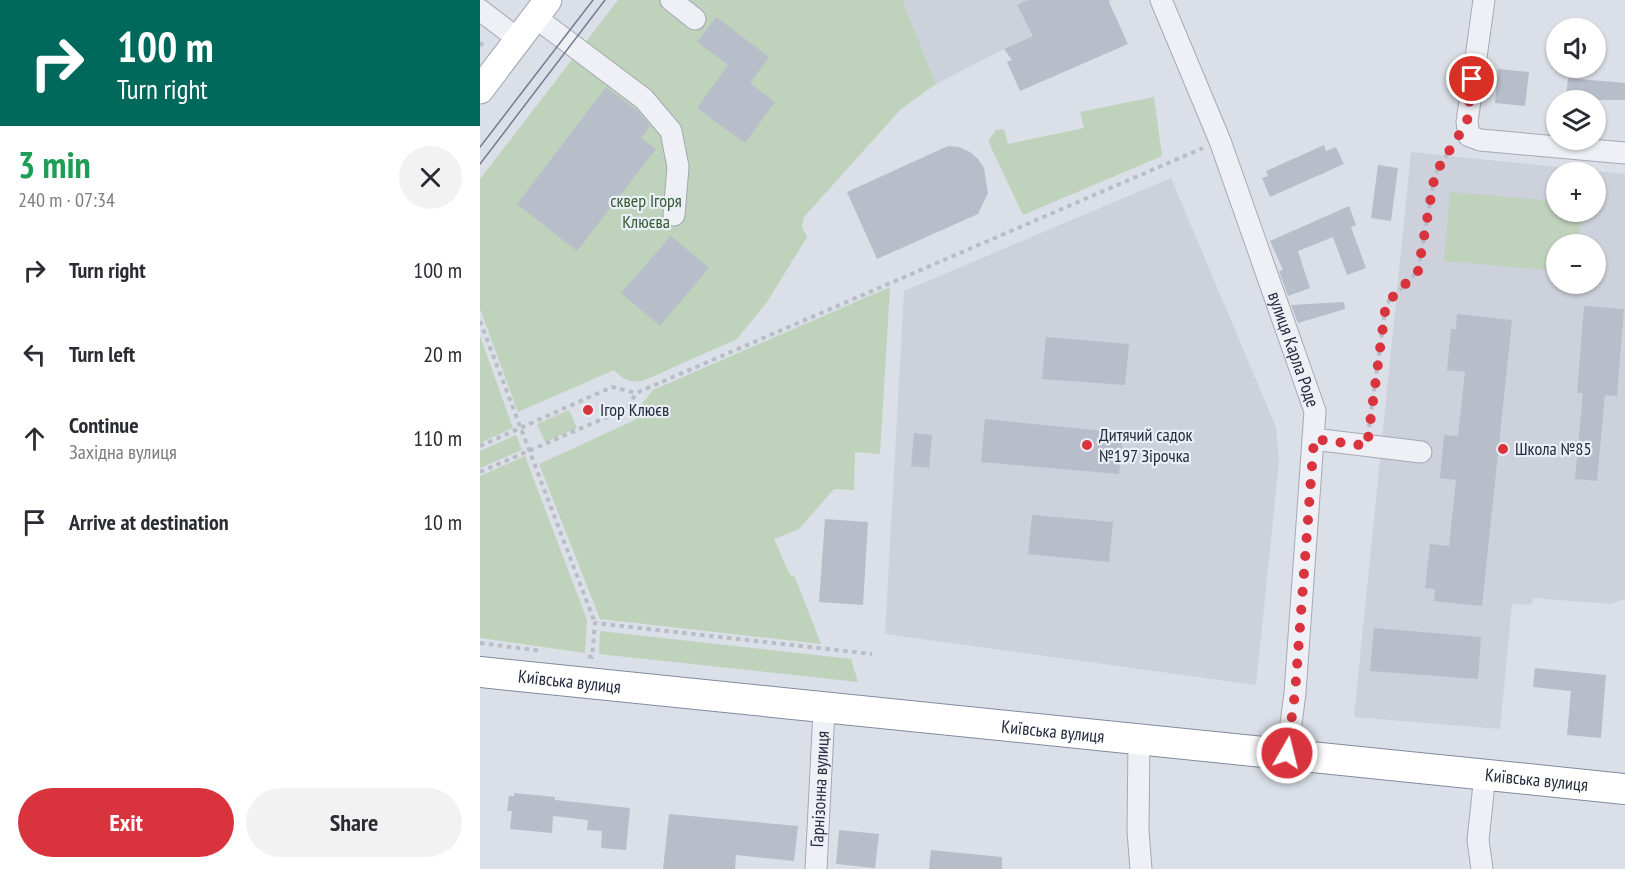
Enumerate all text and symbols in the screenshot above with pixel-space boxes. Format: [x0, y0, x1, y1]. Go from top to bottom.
map controls [1546, 18, 1606, 294]
button: sound [1546, 18, 1606, 78]
text: 100 m [117, 19, 214, 74]
icon: right [18, 24, 96, 102]
pin [1446, 53, 1497, 104]
icon: arrive [1455, 62, 1488, 95]
text: Turn right [117, 72, 208, 106]
button: layers [1546, 90, 1606, 150]
text: 3 min [18, 141, 91, 188]
button: close [399, 146, 462, 209]
button: + [1546, 162, 1606, 222]
text: 240 m · 07:34 [18, 187, 115, 213]
park label: сквер Ігоря Клюєва [610, 189, 682, 233]
button: − [1546, 234, 1606, 294]
icon: right [18, 254, 51, 287]
text: Turn right [69, 256, 146, 284]
text: 100 m [413, 256, 462, 284]
street label: вулиця Карла Роде [1263, 289, 1325, 410]
icon: left [18, 338, 51, 371]
text: Turn left [69, 340, 135, 368]
text: 20 m [423, 340, 462, 368]
place label: Ігор Клюєв [600, 398, 669, 421]
marker: Ігор Клюєв [581, 403, 595, 417]
text: Continue [69, 411, 139, 439]
icon: ahead [18, 422, 51, 455]
place label: Дитячий садок №197 Зірочка [1099, 423, 1192, 467]
text: 110 m [413, 424, 462, 452]
place label: Школа №85 [1515, 437, 1592, 460]
marker: Дитячий садок №197 Зірочка [1080, 438, 1094, 452]
text: Західна вулиця [69, 439, 177, 465]
marker: Школа №85 [1496, 442, 1510, 456]
icon: arrive [18, 506, 51, 539]
text: Arrive at destination [69, 508, 229, 536]
text: 10 m [423, 508, 462, 536]
street label: Київська вулиця [517, 664, 622, 698]
street label: Київська вулиця [1000, 715, 1106, 748]
position arrow [1255, 721, 1319, 785]
street label: Гарнізонна вулиця [805, 730, 834, 848]
street label: Київська вулиця [1484, 763, 1589, 796]
button: Exit [18, 788, 234, 857]
button: Share [246, 788, 462, 857]

